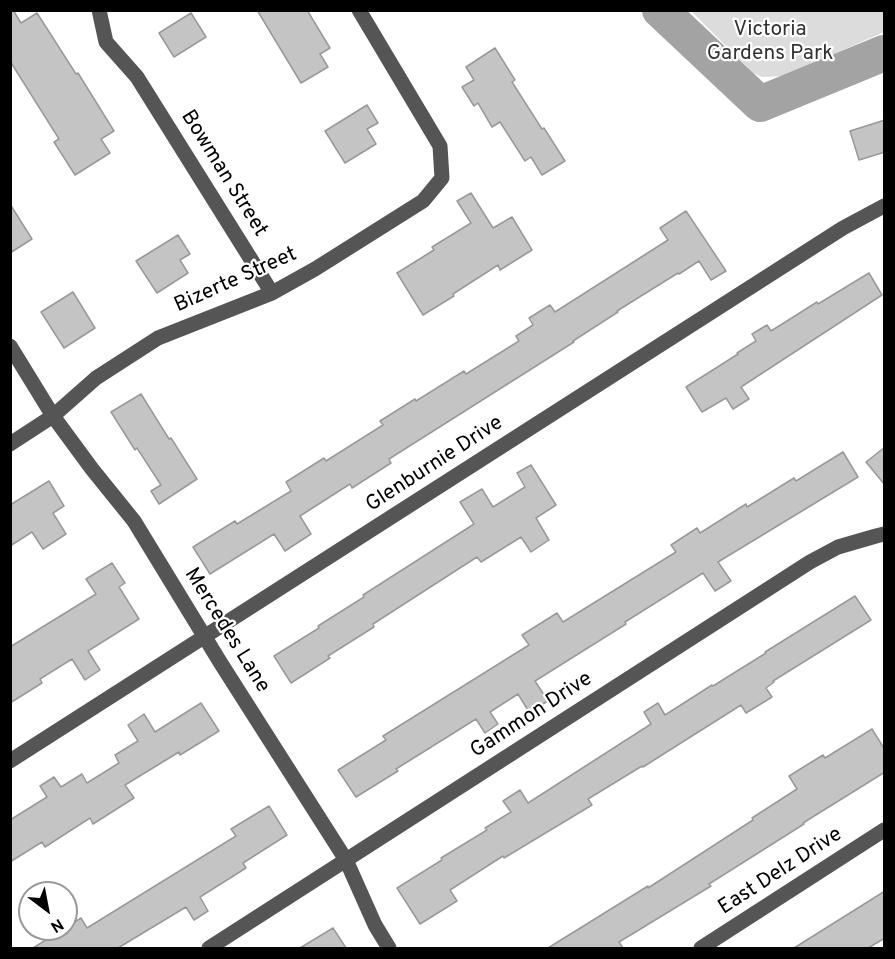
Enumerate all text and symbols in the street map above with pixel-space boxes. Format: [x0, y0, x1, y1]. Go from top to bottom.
park label: Victoria Gardens Park [707, 18, 833, 68]
street label: Bowman Street [174, 106, 272, 242]
street label: Bizerte Street [171, 243, 301, 319]
street label: Glenburnie Drive [362, 411, 508, 519]
street label: Mercedes Lane [178, 564, 274, 698]
street label: Gammon Drive [466, 667, 598, 765]
street label: East Delz Drive [714, 823, 848, 921]
north arrow [18, 881, 78, 941]
text: N [46, 913, 67, 936]

